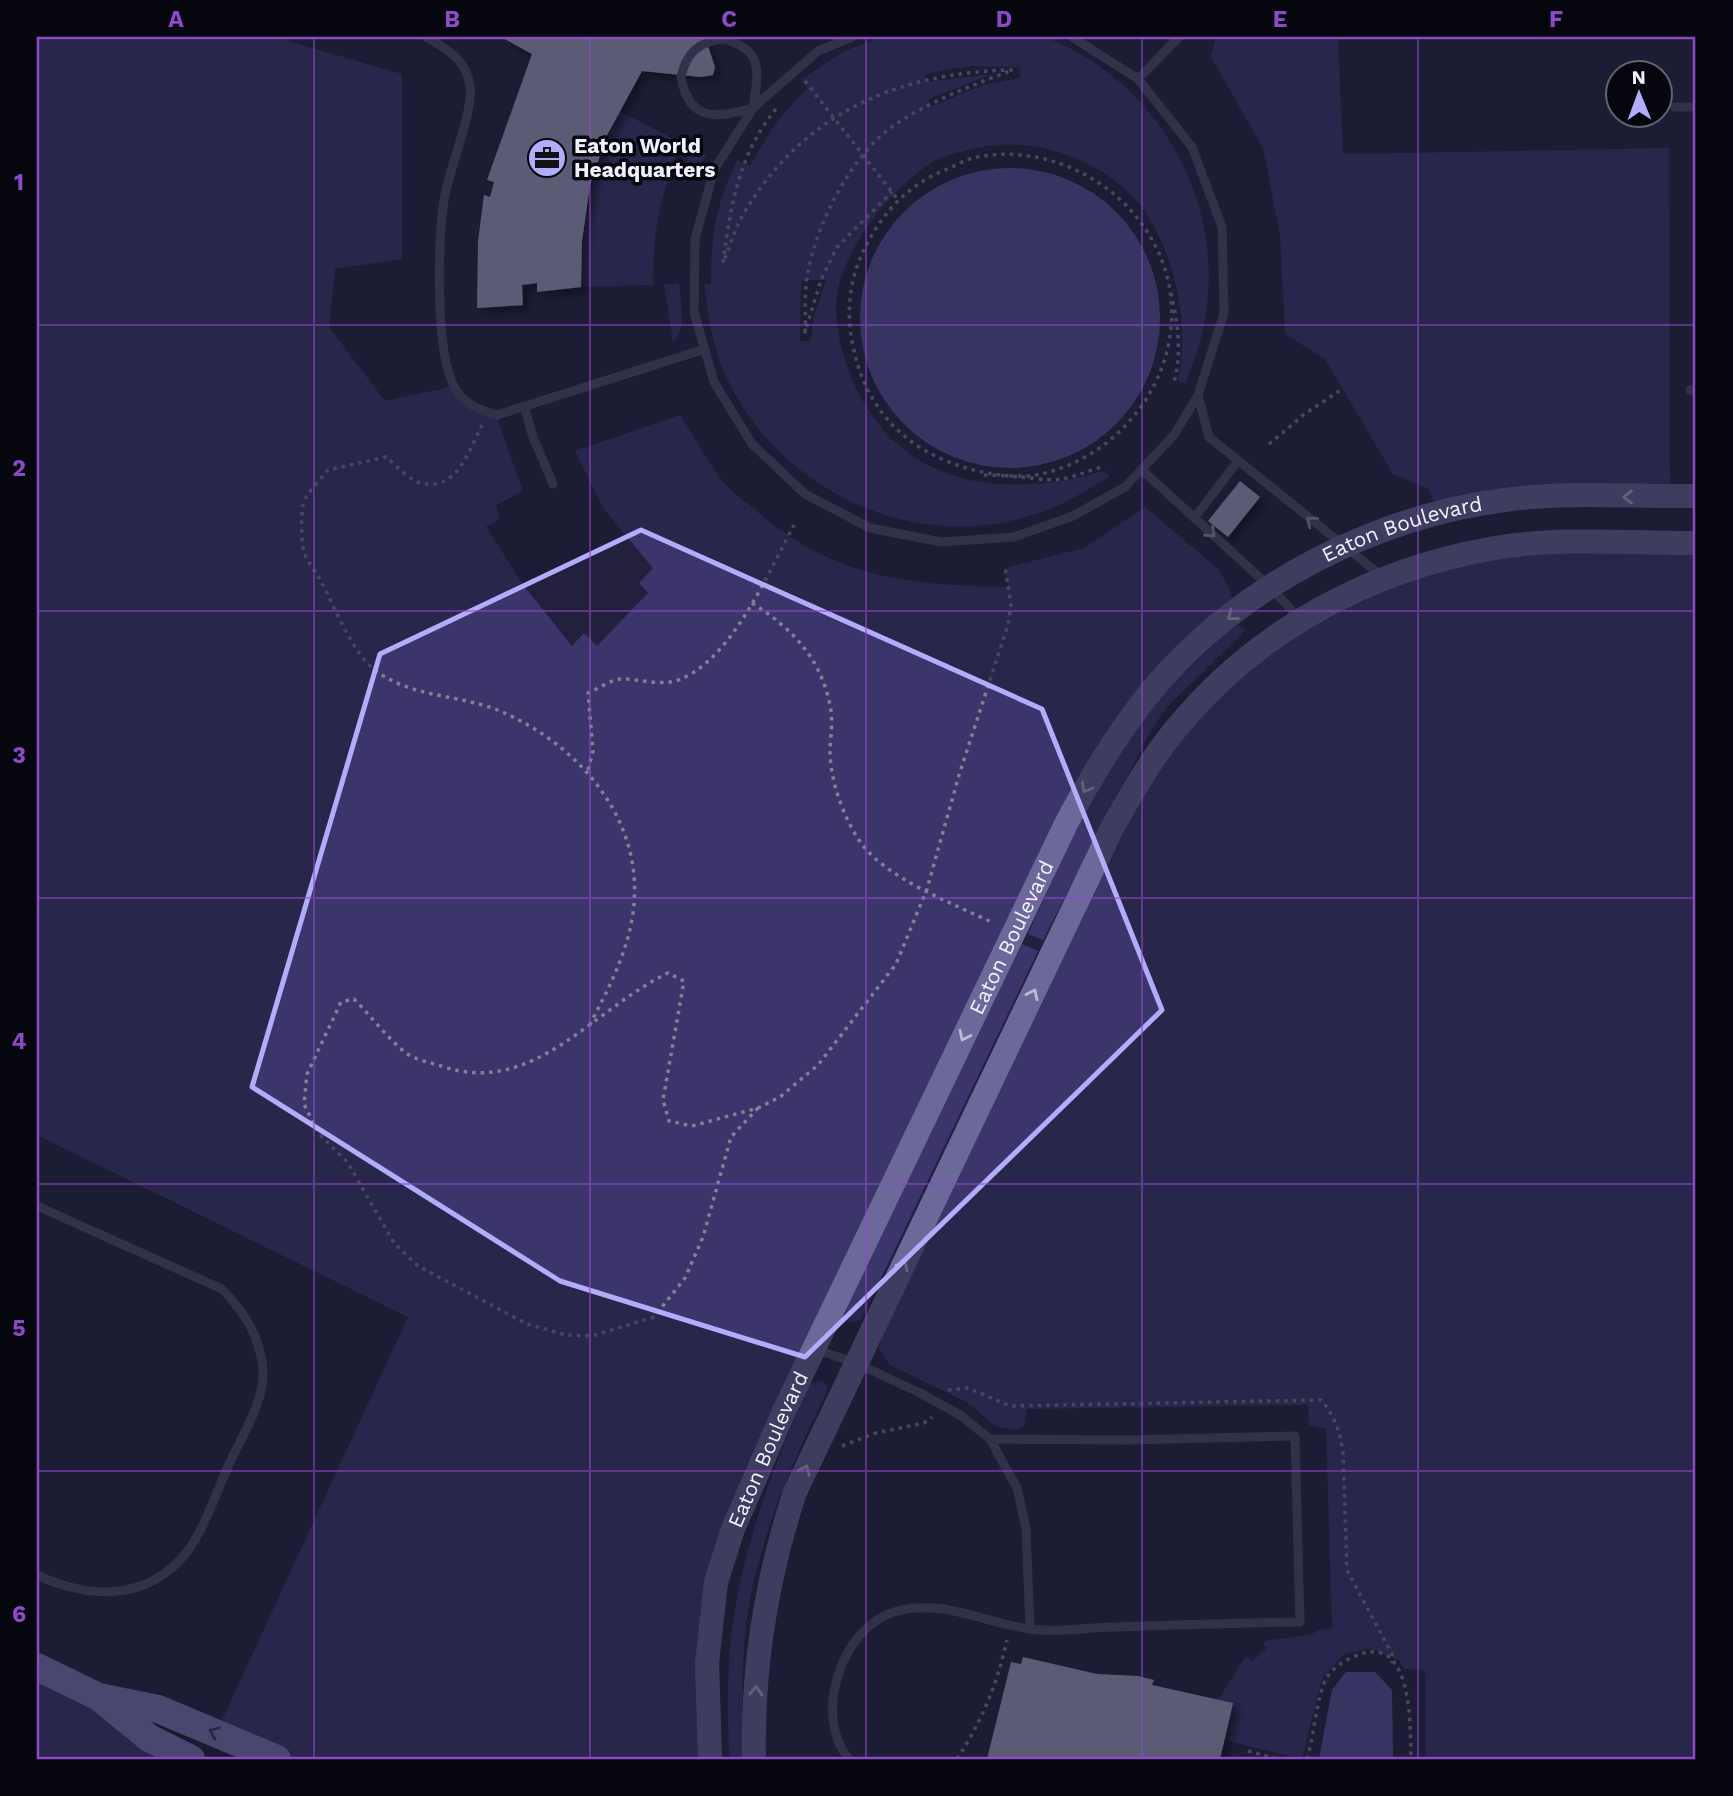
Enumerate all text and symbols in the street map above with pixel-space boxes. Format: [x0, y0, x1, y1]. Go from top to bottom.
text: A [168, 6, 184, 33]
text: B [444, 6, 460, 33]
text: C [721, 6, 737, 33]
text: D [996, 6, 1012, 33]
text: E [1273, 6, 1287, 33]
text: F [1549, 6, 1563, 33]
north arrow [1604, 60, 1674, 130]
text: N [1631, 66, 1646, 89]
place label: Eaton World Headquarters [574, 133, 715, 182]
office icon: Eaton World Headquarters [526, 137, 568, 179]
text: 1 [14, 169, 24, 196]
text: 2 [12, 455, 26, 482]
one-way arrow [1622, 489, 1633, 505]
street label: Eaton Boulevard [1317, 491, 1484, 567]
one-way arrow [1307, 517, 1320, 529]
one-way arrow [1203, 524, 1216, 537]
one-way arrow [1227, 607, 1240, 620]
text: 3 [12, 742, 26, 769]
one-way arrow [1081, 780, 1094, 793]
street label: Eaton Boulevard [963, 856, 1059, 1018]
one-way arrow [1024, 989, 1038, 1001]
text: 4 [12, 1028, 27, 1055]
one-way arrow [958, 1029, 972, 1041]
one-way arrow [894, 1260, 908, 1272]
text: 5 [12, 1315, 26, 1342]
street label: Eaton Boulevard [722, 1367, 813, 1531]
one-way arrow [796, 1465, 810, 1477]
text: 6 [12, 1601, 26, 1628]
one-way arrow [748, 1685, 763, 1696]
one-way arrow [209, 1727, 221, 1741]

